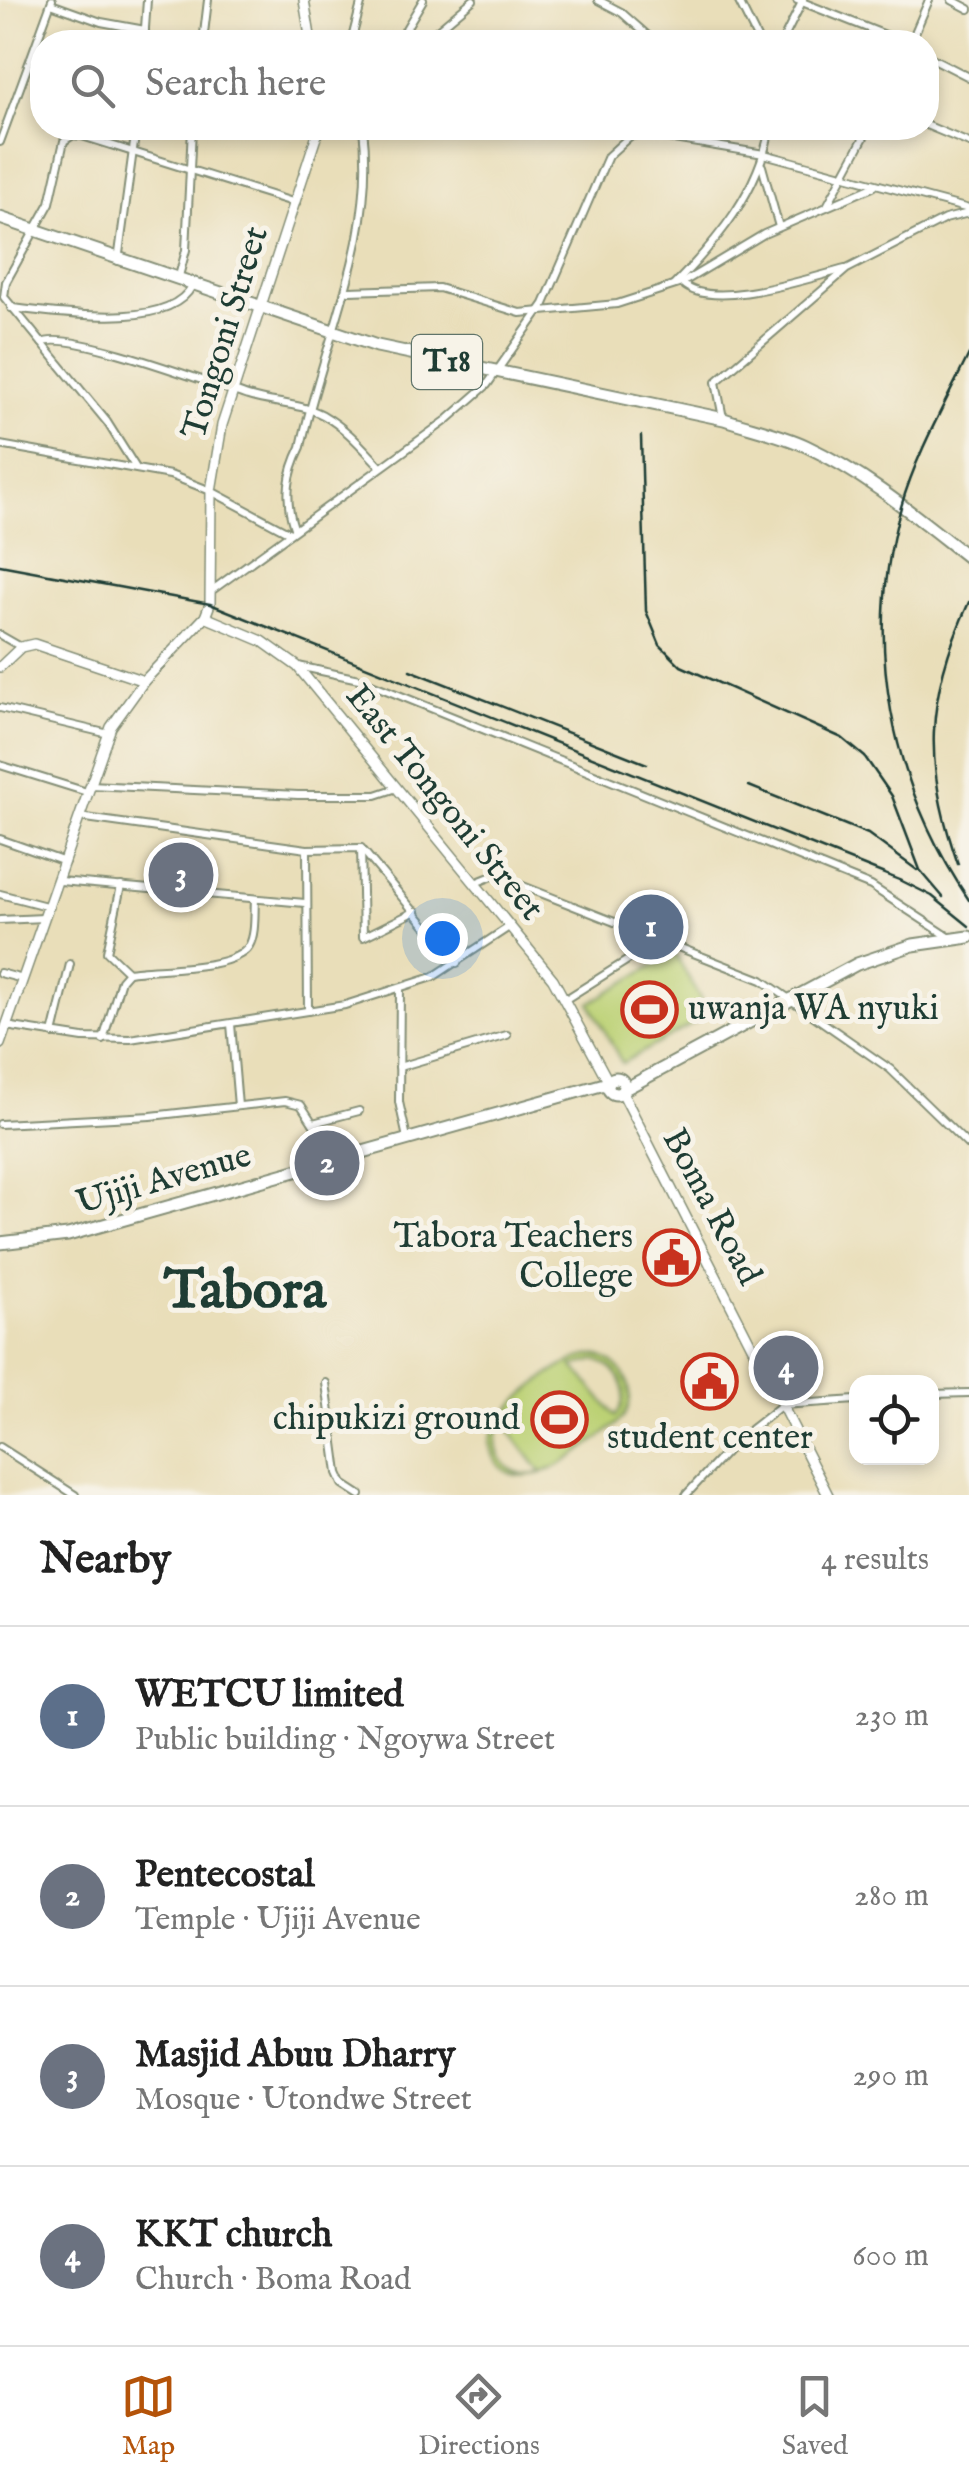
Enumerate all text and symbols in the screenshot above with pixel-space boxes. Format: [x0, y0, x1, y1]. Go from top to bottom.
search box [30, 30, 939, 140]
icon: search [65, 58, 120, 113]
text: Search here [145, 61, 326, 109]
street label: Tongoni Street [172, 221, 280, 445]
road number: T18 [412, 335, 482, 389]
street label: East Tongoni Street [335, 676, 553, 930]
pin: 3 [148, 838, 214, 912]
pin: 1 [618, 890, 684, 964]
your location [417, 913, 468, 964]
sports icon: uwanja WA nyuki [619, 979, 679, 1039]
place label: uwanja WA nyuki [688, 987, 939, 1032]
street label: Boma Road [651, 1121, 771, 1293]
pin: 2 [294, 1126, 360, 1200]
street label: Ujiji Avenue [71, 1134, 257, 1226]
place label: Tabora Teachers College [394, 1215, 633, 1300]
public building icon: Tabora Teachers College [642, 1227, 702, 1287]
district label: Tabora [163, 1257, 327, 1327]
pin: 4 [754, 1330, 818, 1406]
public building icon: student center [680, 1352, 740, 1412]
map controls [849, 1375, 939, 1465]
button: locate [849, 1375, 939, 1465]
sports icon: chipukizi ground [529, 1389, 589, 1449]
place label: chipukizi ground [273, 1397, 520, 1442]
place label: student center [607, 1416, 813, 1461]
text: Nearby [40, 1534, 171, 1587]
text: 4 results [821, 1540, 929, 1581]
text: WETCU limited [135, 1672, 404, 1720]
text: 1 [67, 1696, 78, 1737]
text: 230 m [855, 1696, 929, 1737]
text: Public building · Ngoywa Street [135, 1720, 555, 1761]
text: Pentecostal [135, 1852, 315, 1900]
text: 2 [65, 1876, 80, 1917]
text: 280 m [854, 1876, 929, 1917]
text: Temple · Ujiji Avenue [135, 1900, 421, 1941]
text: Masjid Abuu Dharry [135, 2032, 455, 2080]
text: 3 [67, 2056, 78, 2097]
text: 290 m [853, 2056, 929, 2097]
text: Mosque · Utondwe Street [135, 2080, 472, 2121]
text: KKT church [135, 2212, 332, 2260]
text: 4 [65, 2236, 80, 2277]
text: 600 m [852, 2236, 929, 2277]
text: Church · Boma Road [135, 2260, 411, 2301]
tab: Map [121, 2369, 176, 2464]
tab: Directions [418, 2369, 540, 2464]
tab: Saved [782, 2369, 848, 2464]

